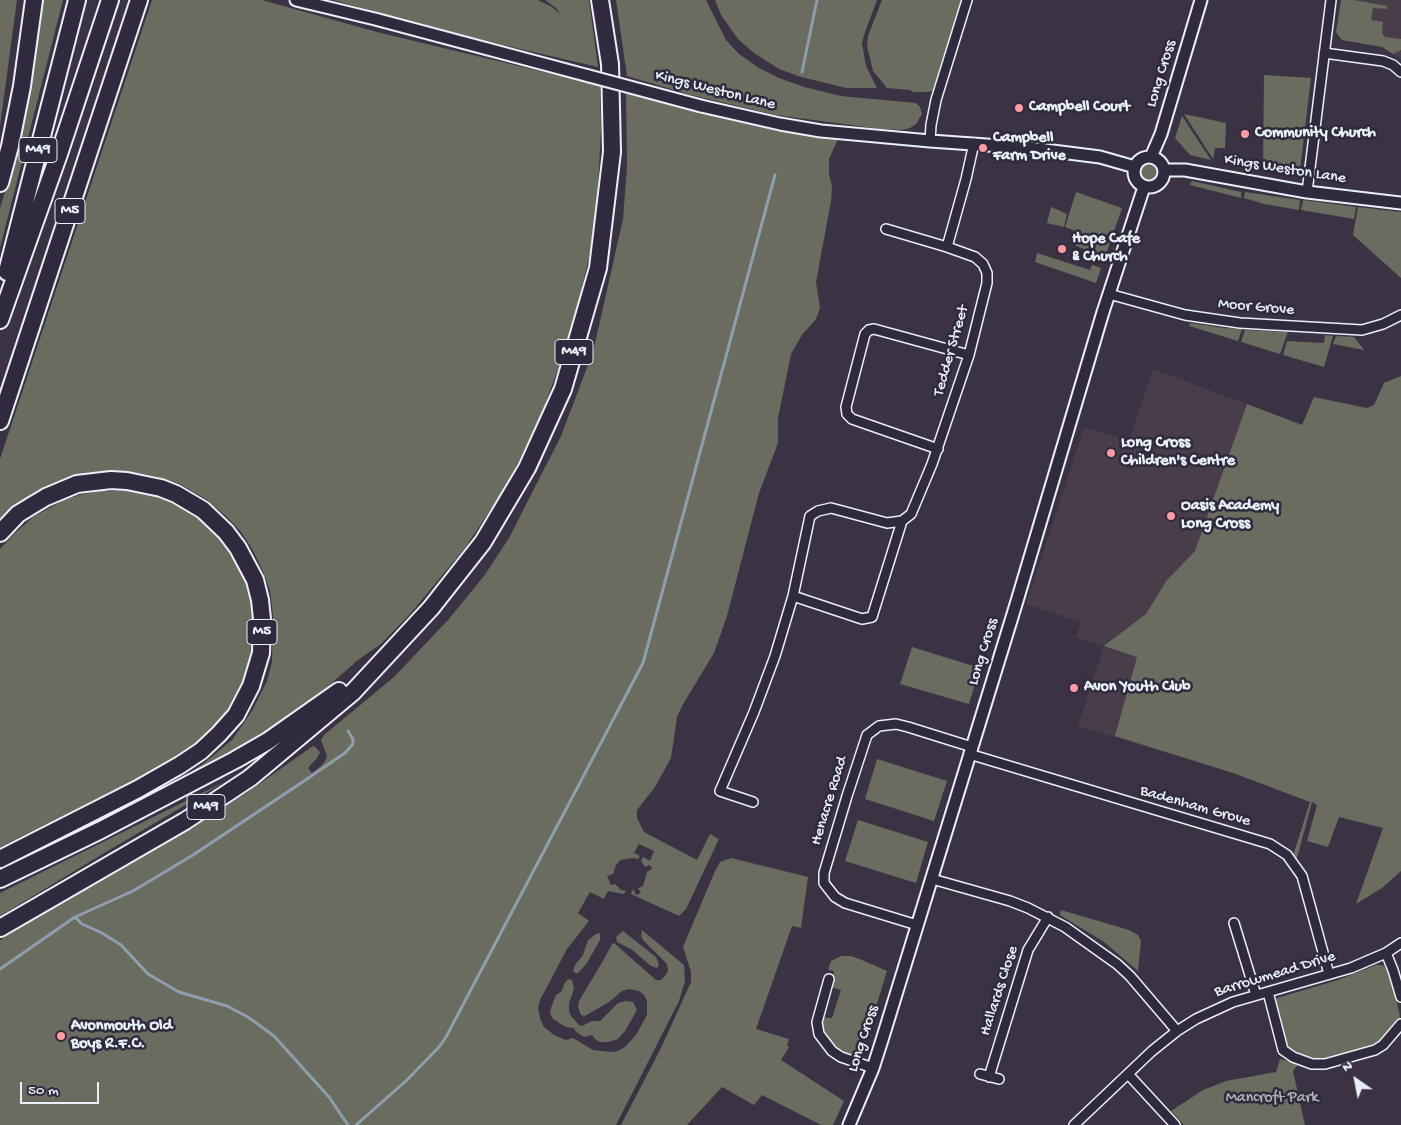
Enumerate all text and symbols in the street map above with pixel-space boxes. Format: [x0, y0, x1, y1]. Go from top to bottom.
street label: Long Cross [1143, 38, 1181, 110]
street label: Kings Weston Lane [653, 67, 777, 115]
place label: Campbell Court [1029, 98, 1130, 118]
marker: Campbell Court [1013, 102, 1025, 114]
place label: Community Church [1255, 124, 1376, 144]
marker: Community Church [1239, 128, 1251, 140]
place label: Campbell Farm Drive [993, 129, 1066, 167]
road number: M49 [19, 138, 57, 162]
marker: Campbell Farm Drive [977, 142, 989, 154]
street label: Kings Weston Lane [1223, 151, 1347, 189]
road number: M5 [55, 198, 85, 224]
place label: Hope Cafe & Church [1072, 230, 1140, 268]
marker: Hope Cafe & Church [1056, 243, 1068, 255]
street label: Moor Grove [1217, 295, 1295, 321]
street label: Tedder Street [930, 303, 974, 399]
road number: M49 [555, 340, 593, 364]
place label: Long Cross Children's Centre [1121, 434, 1235, 472]
marker: Long Cross Children's Centre [1105, 447, 1117, 459]
place label: Oasis Academy Long Cross [1181, 497, 1279, 535]
marker: Oasis Academy Long Cross [1165, 510, 1177, 522]
street label: Long Cross [965, 616, 1003, 688]
road number: M5 [247, 620, 277, 644]
place label: Avon Youth Club [1084, 678, 1190, 698]
marker: Avon Youth Club [1068, 682, 1080, 694]
street label: Henacre Road [807, 754, 853, 848]
street label: Badenham Grove [1137, 782, 1253, 832]
road number: M49 [187, 794, 225, 820]
street label: Hallards Close [976, 944, 1024, 1038]
street label: Barrowmead Drive [1212, 947, 1338, 1003]
street label: Long Cross [844, 1003, 884, 1075]
place label: Avonmouth Old Boys R.F.C. [71, 1017, 172, 1055]
marker: Avonmouth Old Boys R.F.C. [55, 1030, 67, 1042]
north arrow [1331, 1055, 1381, 1105]
text: N [1339, 1057, 1356, 1077]
scale bar [22, 1072, 101, 1104]
text: 50 m [28, 1082, 59, 1100]
park label: Mancroft Park [1226, 1089, 1318, 1109]

